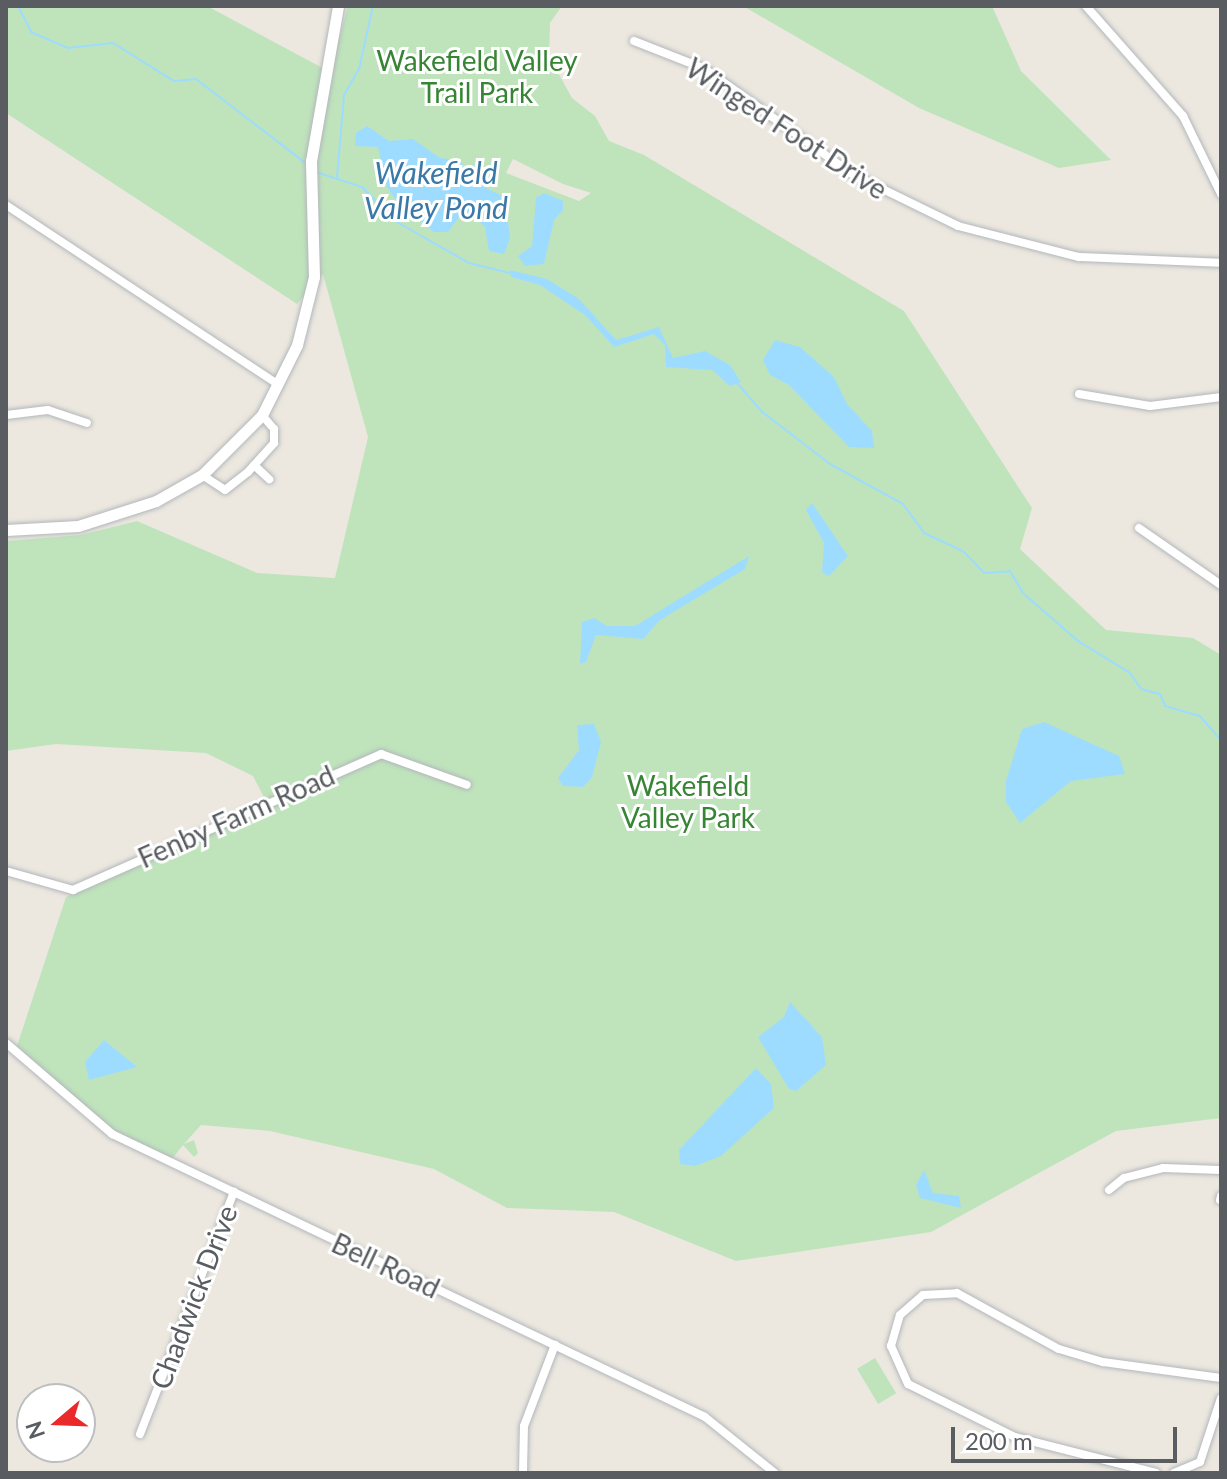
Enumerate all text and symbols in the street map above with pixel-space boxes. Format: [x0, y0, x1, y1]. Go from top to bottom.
park label: Wakefield Valley Trail Park [376, 43, 578, 109]
street label: Winged Foot Drive [680, 50, 894, 206]
water label: Wakefield Valley Pond [364, 154, 508, 224]
street label: Fenby Farm Road [132, 757, 340, 875]
park label: Wakefield Valley Park [621, 768, 755, 834]
street label: Chadwick Drive [143, 1200, 243, 1394]
street label: Bell Road [327, 1225, 445, 1305]
north arrow [16, 1383, 96, 1463]
scale bar [955, 1411, 1181, 1461]
text: N [19, 1418, 50, 1443]
text: 200 m [965, 1426, 1033, 1455]

